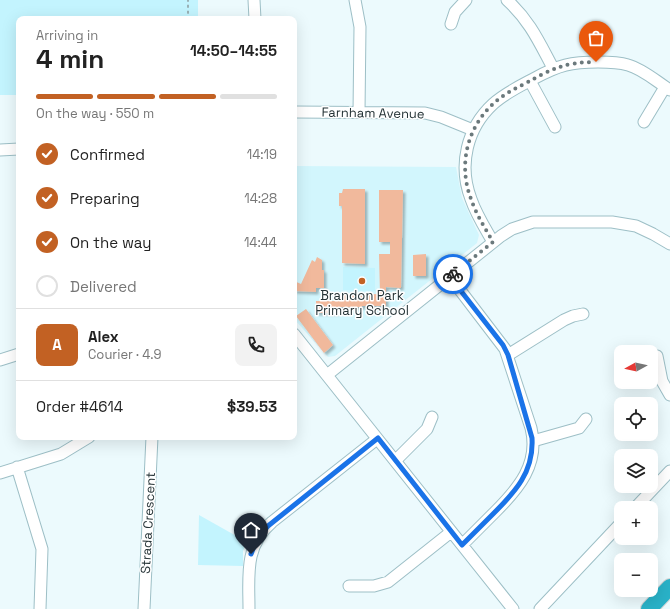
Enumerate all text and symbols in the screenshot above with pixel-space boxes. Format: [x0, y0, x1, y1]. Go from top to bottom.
pin [579, 21, 613, 62]
text: Arriving in [36, 27, 98, 44]
icon: bag [585, 27, 607, 49]
text: 14:50–14:55 [190, 41, 277, 60]
text: 4 min [36, 42, 104, 76]
street label: Farnham Avenue [321, 104, 425, 122]
text: On the way · 550 m [36, 105, 154, 122]
icon: check [36, 143, 58, 165]
text: Confirmed [70, 145, 145, 164]
text: 14:19 [247, 146, 277, 163]
icon: check [36, 187, 58, 209]
text: Preparing [70, 189, 140, 208]
text: 14:28 [244, 190, 277, 207]
icon: check [36, 231, 58, 253]
text: On the way [70, 233, 151, 252]
text: 14:44 [244, 234, 277, 251]
courier [433, 254, 473, 294]
icon: bike [442, 263, 464, 285]
marker: Brandon Park Primary School [357, 276, 367, 286]
text: Delivered [70, 277, 137, 296]
place label: Brandon Park Primary School [315, 287, 409, 319]
button: phone [235, 324, 277, 366]
text: Alex [88, 327, 119, 346]
text: A [52, 335, 62, 354]
north arrow [614, 345, 658, 389]
map controls [614, 345, 658, 597]
text: Courier · 4.9 [88, 346, 162, 363]
text: Order #4614 [36, 397, 123, 416]
text: $39.53 [227, 397, 277, 416]
button: locate [614, 397, 658, 441]
button: layers [614, 449, 658, 493]
street label: Strada Crescent [137, 472, 159, 574]
button: + [614, 501, 658, 545]
pin [234, 513, 268, 554]
icon: home [240, 519, 262, 541]
button: − [614, 553, 658, 597]

